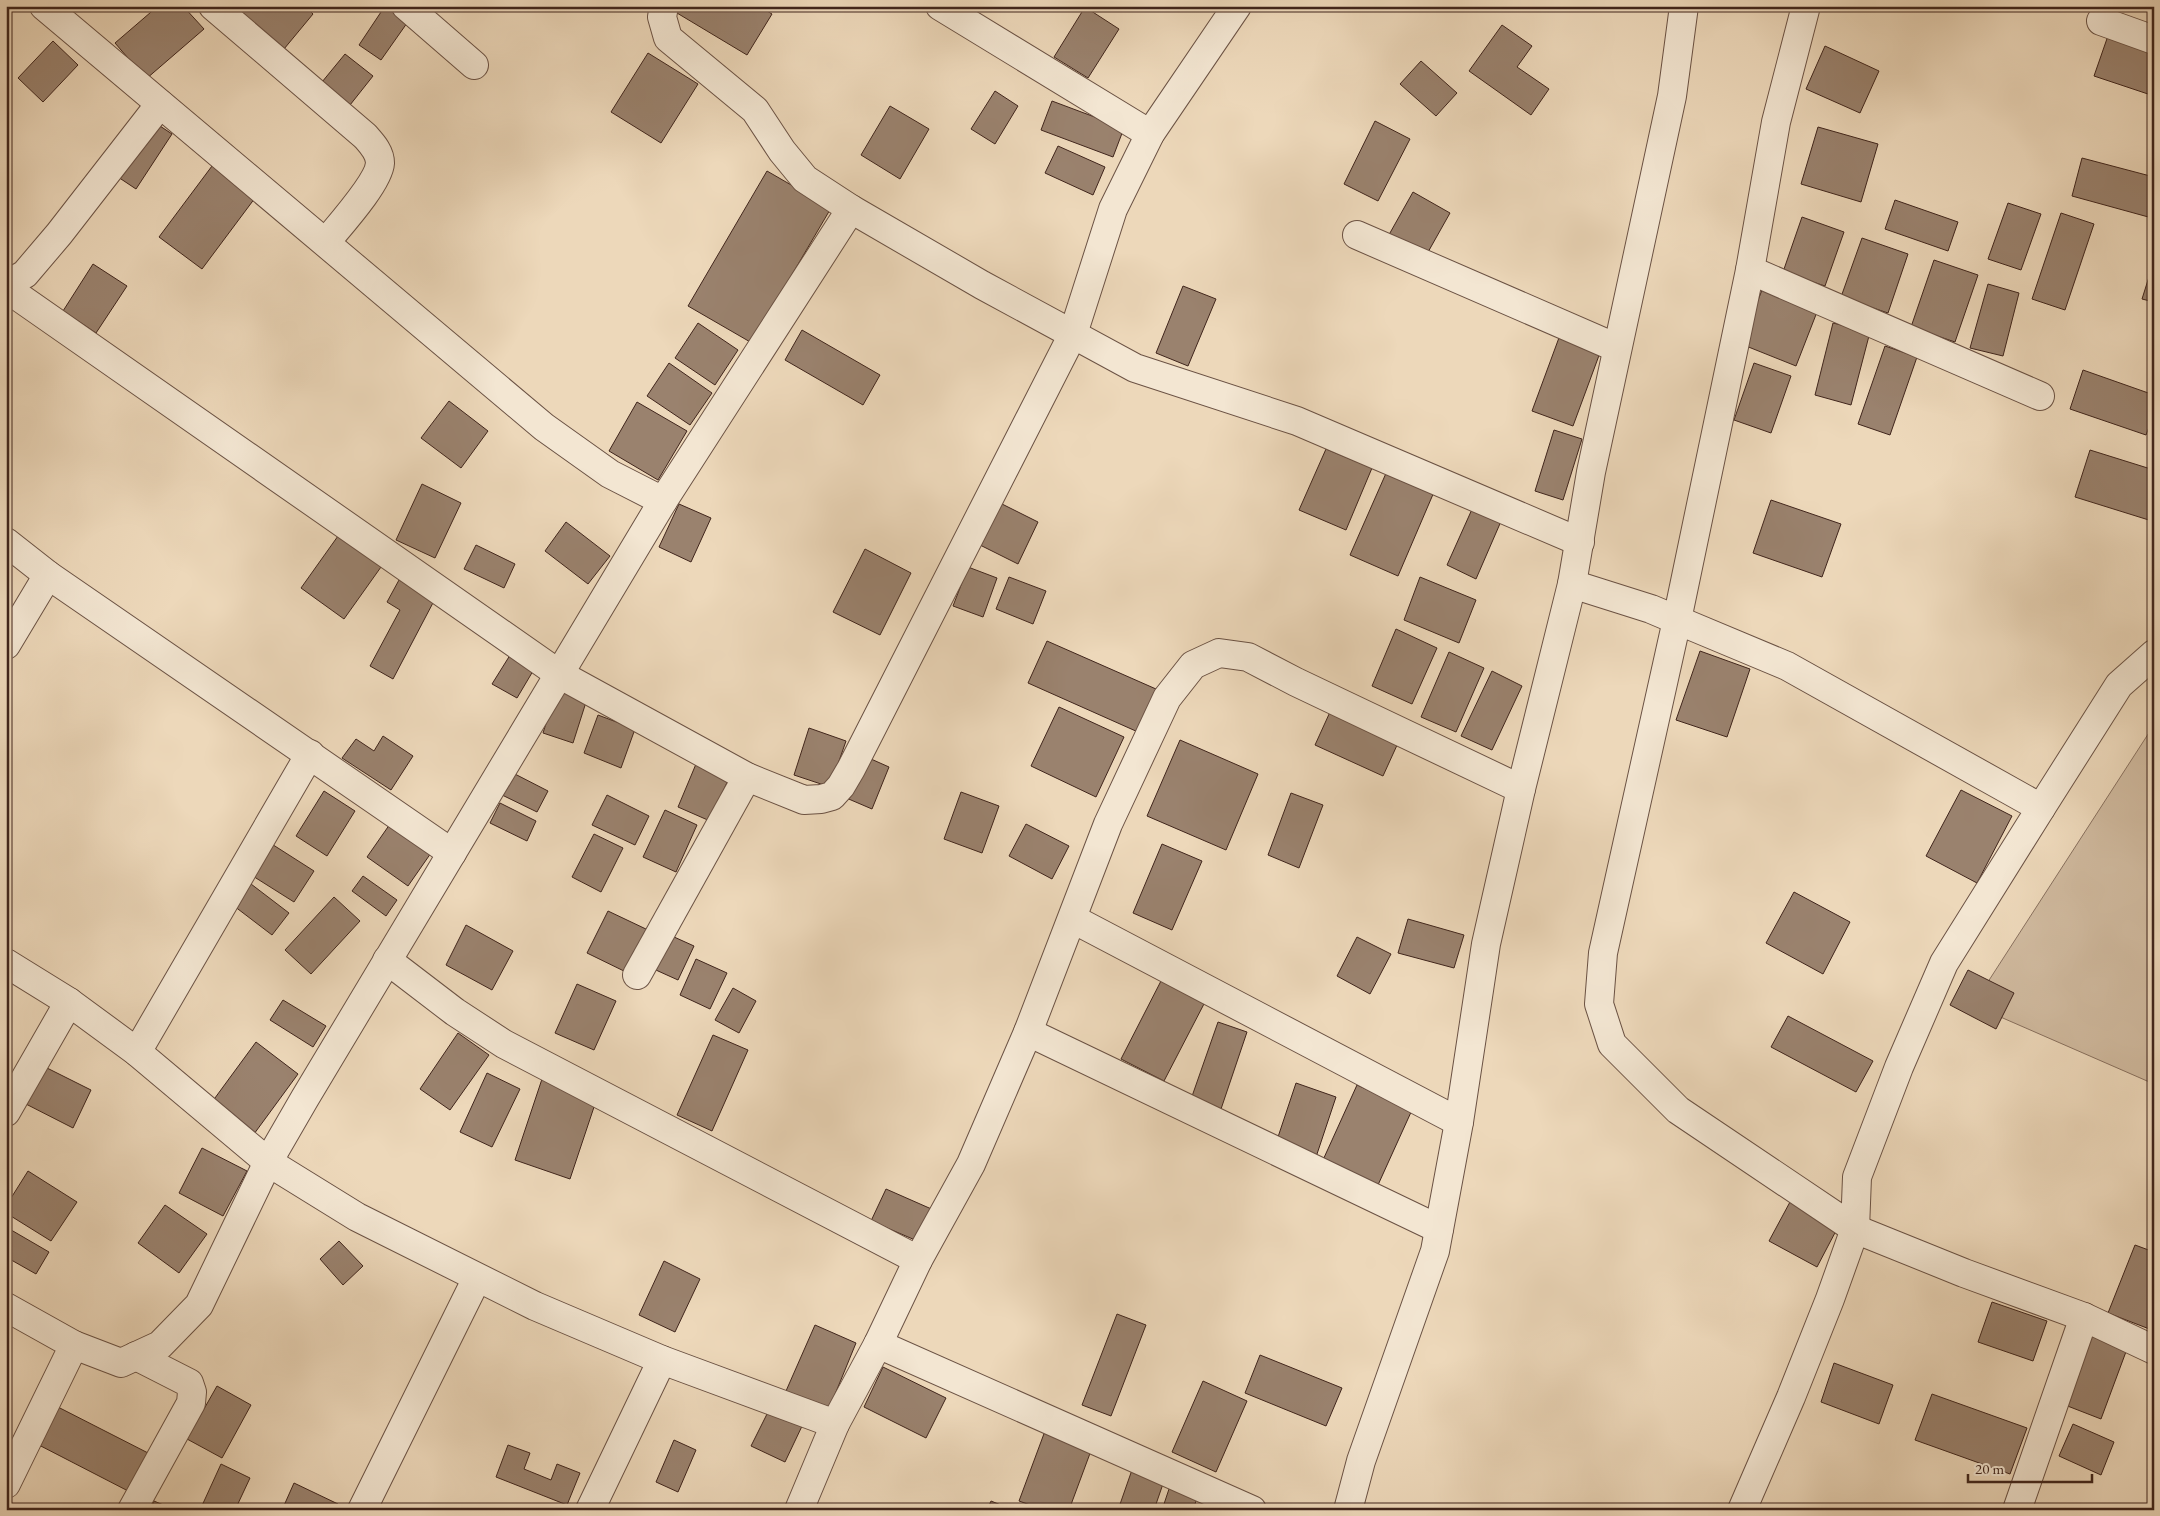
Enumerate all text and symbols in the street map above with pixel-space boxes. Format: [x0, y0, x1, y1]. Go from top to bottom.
scale bar [1968, 1451, 2091, 1483]
text: 20 m [1975, 1459, 2004, 1478]

